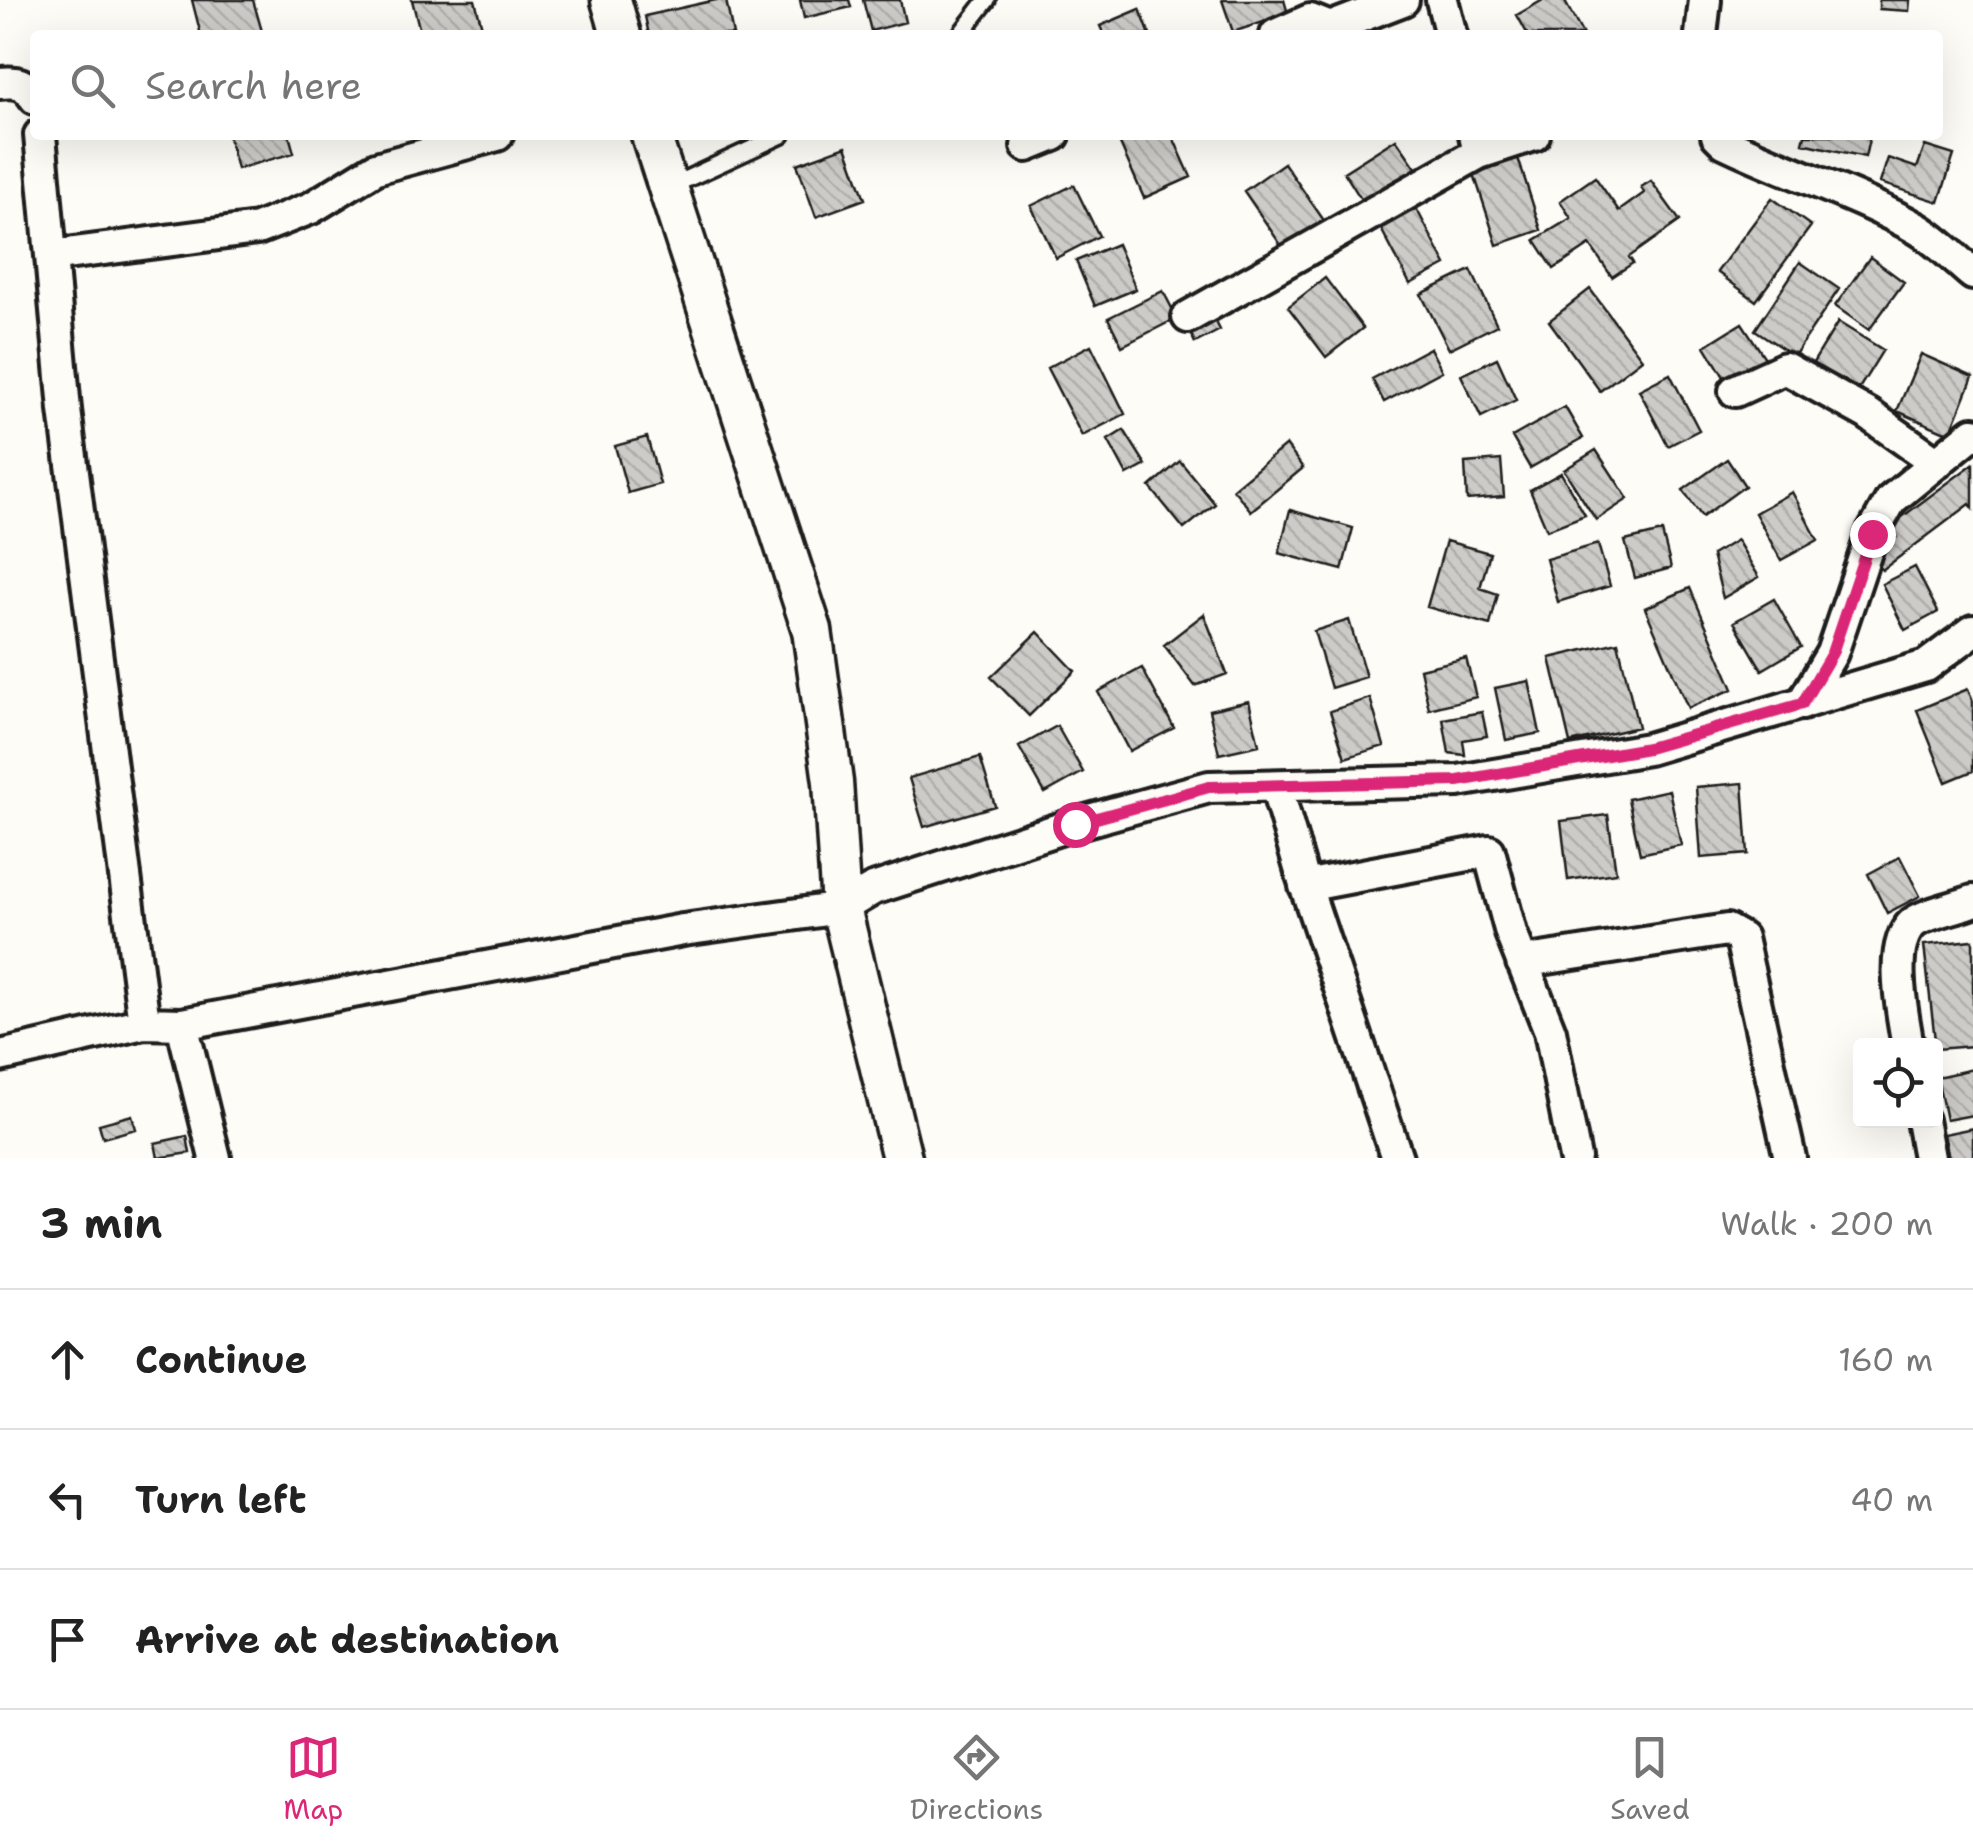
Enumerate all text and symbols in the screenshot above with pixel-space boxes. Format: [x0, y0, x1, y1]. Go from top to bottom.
search box [30, 30, 1943, 140]
icon: search [65, 58, 120, 113]
text: Search here [145, 60, 362, 111]
route end [1850, 512, 1896, 558]
route start [1053, 802, 1099, 848]
map controls [1853, 1038, 1943, 1128]
button: locate [1853, 1038, 1943, 1128]
text: 3 min [40, 1195, 162, 1251]
text: Walk · 200 m [1720, 1202, 1933, 1245]
icon: ahead [40, 1332, 95, 1387]
text: Continue [135, 1334, 307, 1385]
text: 160 m [1838, 1338, 1933, 1381]
icon: left [40, 1472, 95, 1527]
text: Turn left [135, 1474, 307, 1525]
text: 40 m [1850, 1478, 1933, 1521]
icon: arrive [40, 1612, 95, 1667]
text: Arrive at destination [135, 1614, 559, 1665]
tab: Map [283, 1730, 343, 1828]
tab: Directions [910, 1730, 1043, 1828]
tab: Saved [1610, 1730, 1690, 1828]

